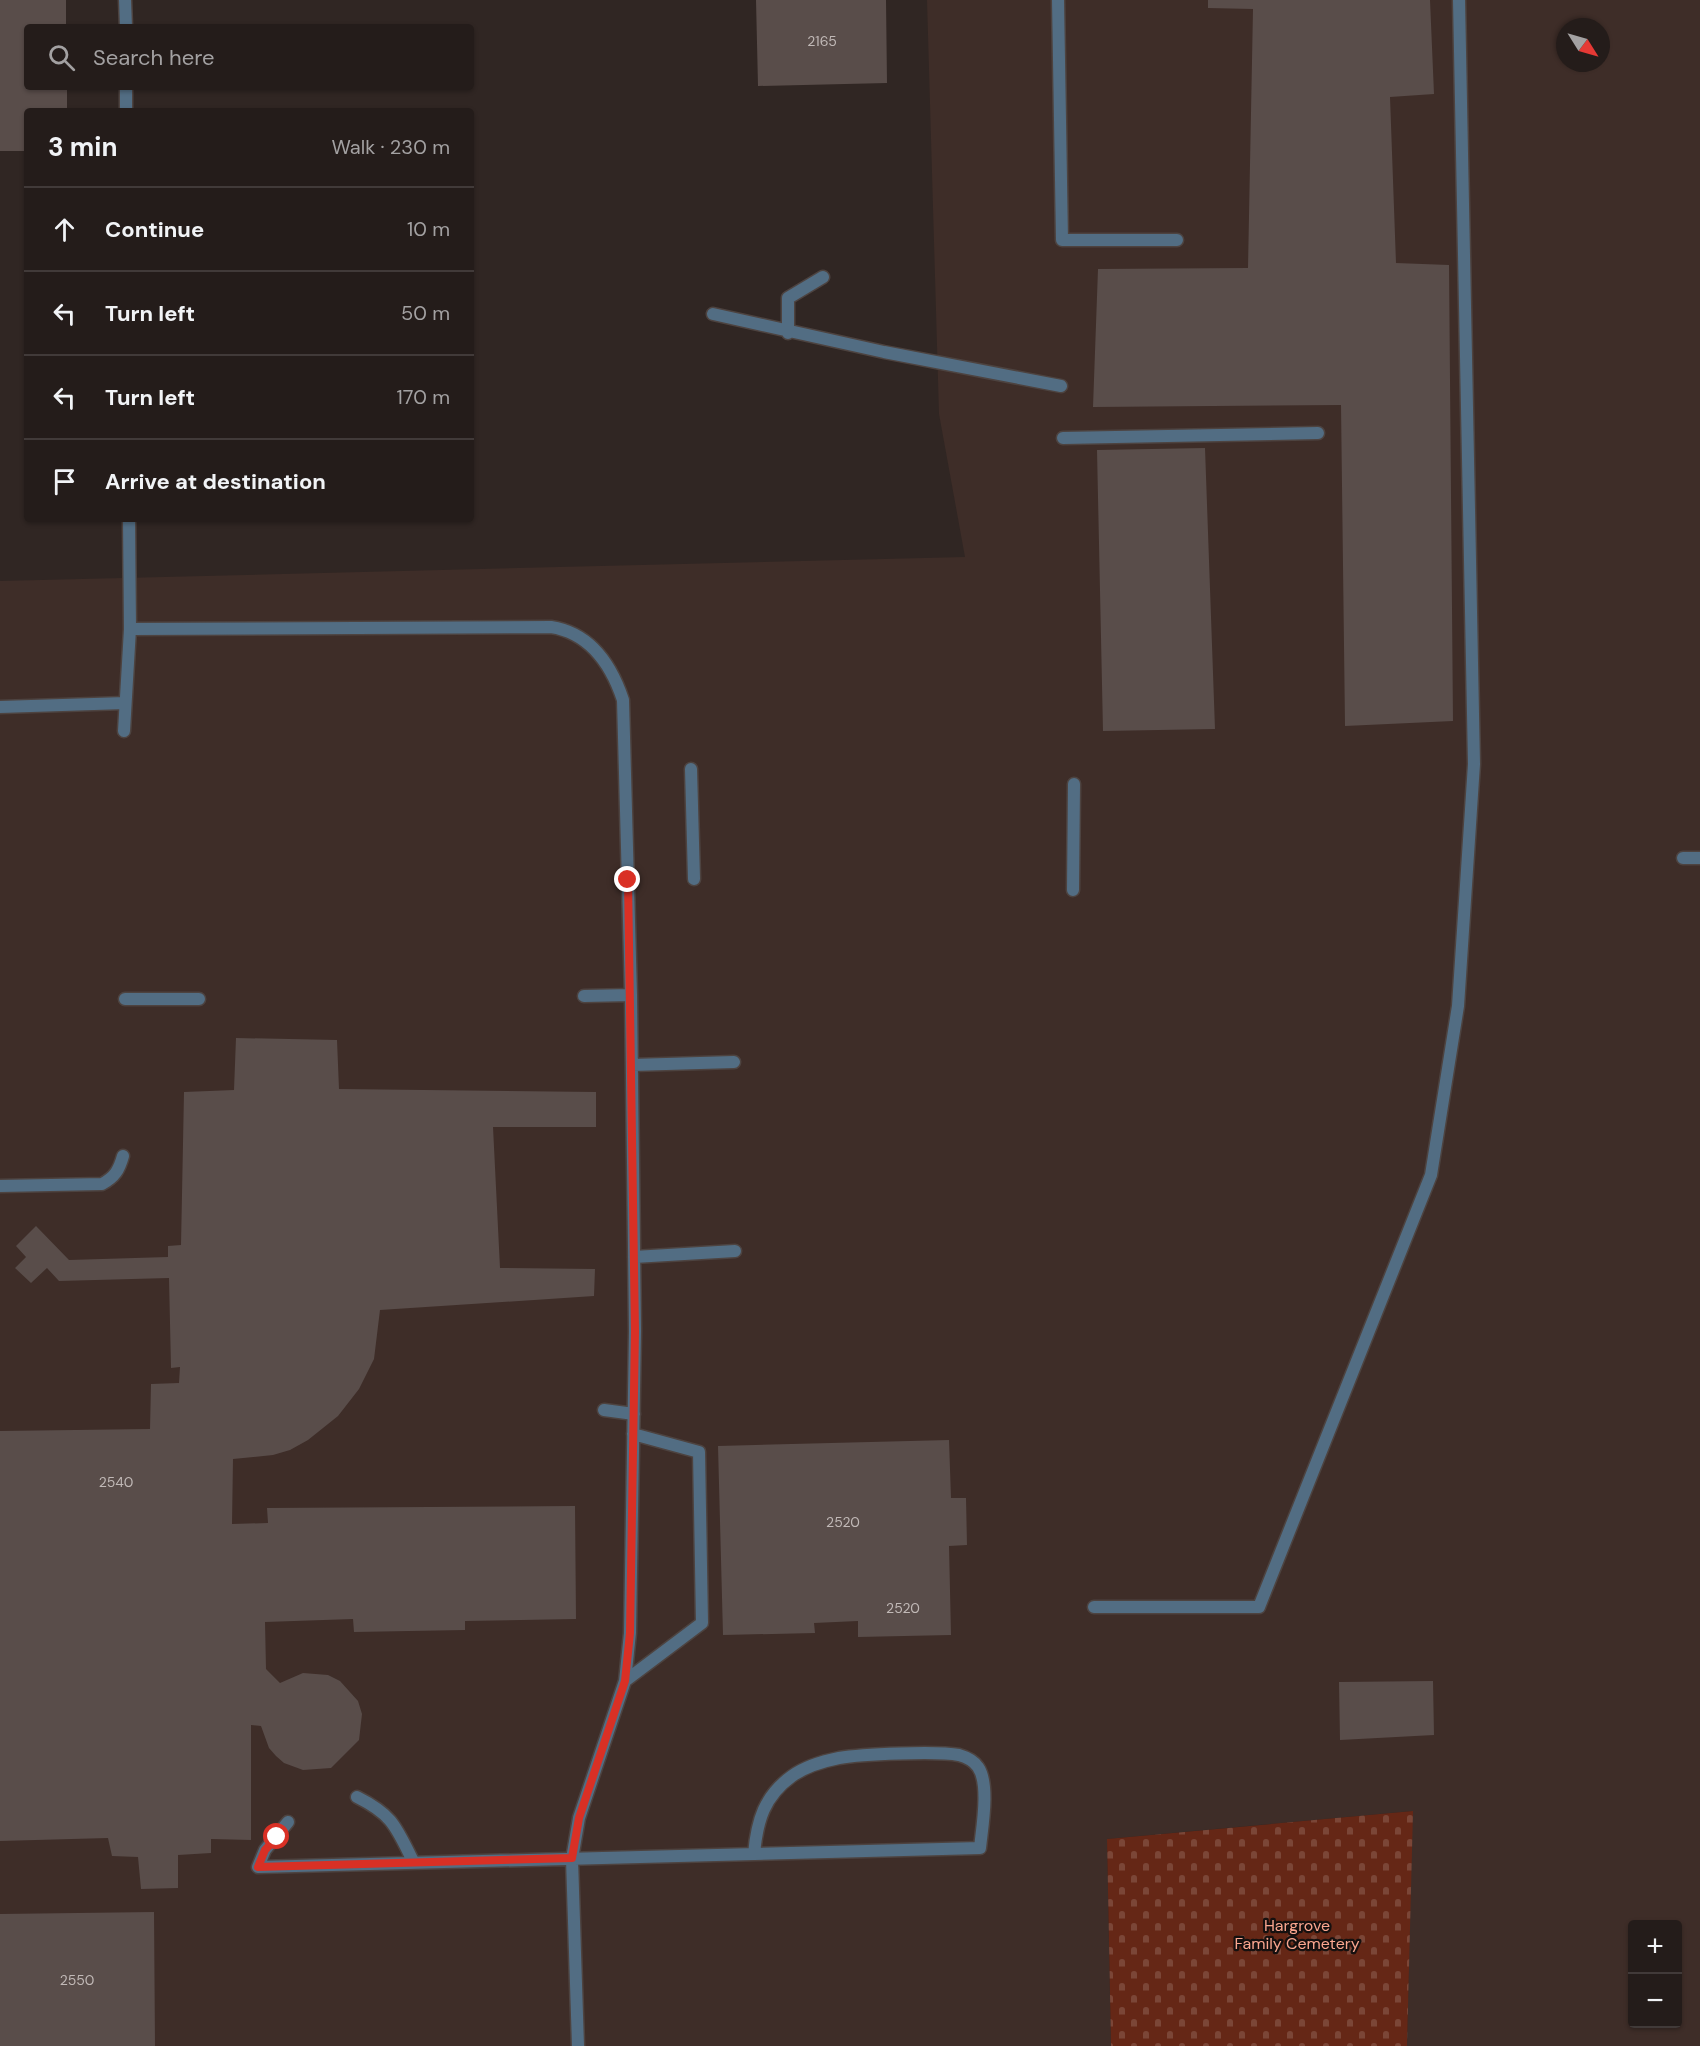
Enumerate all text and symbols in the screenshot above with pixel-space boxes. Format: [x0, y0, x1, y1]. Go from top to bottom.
north arrow [1556, 18, 1610, 72]
search box [24, 24, 474, 90]
house number: 2165 [807, 32, 837, 50]
icon: search [45, 41, 78, 74]
text: Search here [93, 43, 214, 72]
text: 3 min [48, 130, 117, 164]
text: Walk · 230 m [331, 134, 450, 160]
icon: ahead [48, 213, 81, 246]
text: Continue [105, 215, 204, 244]
text: 10 m [407, 216, 450, 242]
icon: left [48, 297, 81, 330]
text: Turn left [105, 299, 195, 328]
text: 50 m [401, 300, 450, 326]
icon: left [48, 381, 81, 414]
text: Turn left [105, 383, 195, 412]
text: 170 m [397, 384, 450, 410]
icon: arrive [48, 465, 81, 498]
text: Arrive at destination [105, 467, 326, 496]
route end [614, 866, 640, 892]
house number: 2540 [99, 1473, 133, 1491]
house number: 2520 [826, 1513, 860, 1531]
house number: 2520 [886, 1599, 920, 1617]
route start [263, 1823, 289, 1849]
park label: Hargrove Family Cemetery [1234, 1915, 1360, 1954]
map controls [1628, 1920, 1682, 2028]
button: + [1628, 1920, 1682, 1974]
house number: 2550 [60, 1971, 94, 1989]
button: − [1628, 1974, 1682, 2028]

